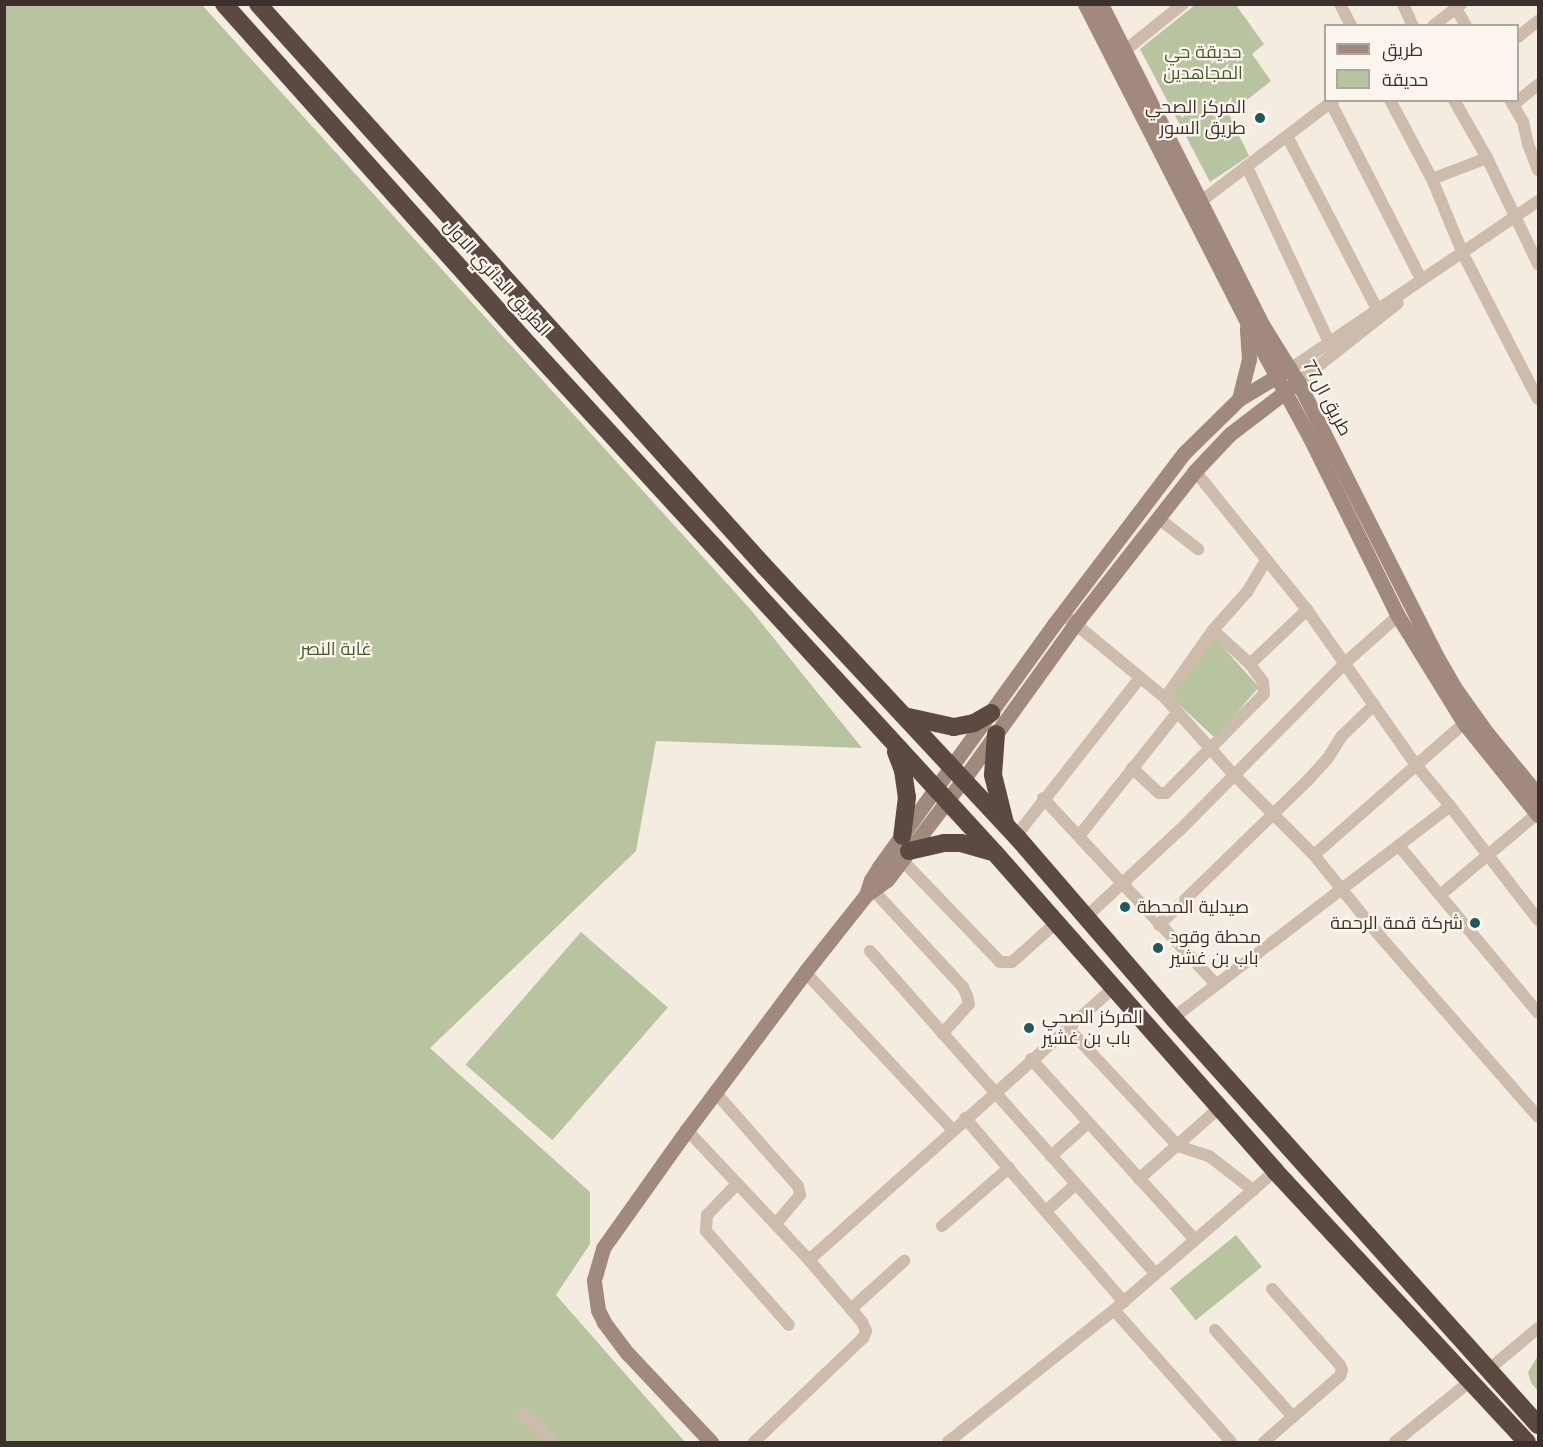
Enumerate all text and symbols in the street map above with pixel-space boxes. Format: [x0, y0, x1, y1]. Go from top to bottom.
legend [1324, 24, 1519, 102]
text: طريق [1382, 40, 1423, 60]
park label: حديقة حي المجاهدين [1163, 42, 1243, 84]
text: حديقة [1382, 70, 1428, 90]
place label: المركز الصحي طريق السور [1145, 97, 1246, 140]
marker: المركز الصحي طريق السور [1251, 109, 1269, 127]
street label: الطريق الدائري الاول [439, 215, 555, 341]
street label: طريق ال77 [1298, 356, 1356, 440]
park label: غابة النصر [300, 638, 372, 660]
place label: صيدلية المحطة [1137, 896, 1249, 918]
marker: صيدلية المحطة [1118, 900, 1132, 914]
place label: شركة قمة الرحمة [1330, 912, 1463, 934]
marker: شركة قمة الرحمة [1468, 916, 1482, 930]
place label: محطة وقود باب بن غشير [1170, 927, 1261, 970]
marker: محطة وقود باب بن غشير [1151, 941, 1165, 955]
place label: المركز الصحي باب بن غشير [1042, 1007, 1143, 1050]
marker: المركز الصحي باب بن غشير [1020, 1019, 1038, 1037]

